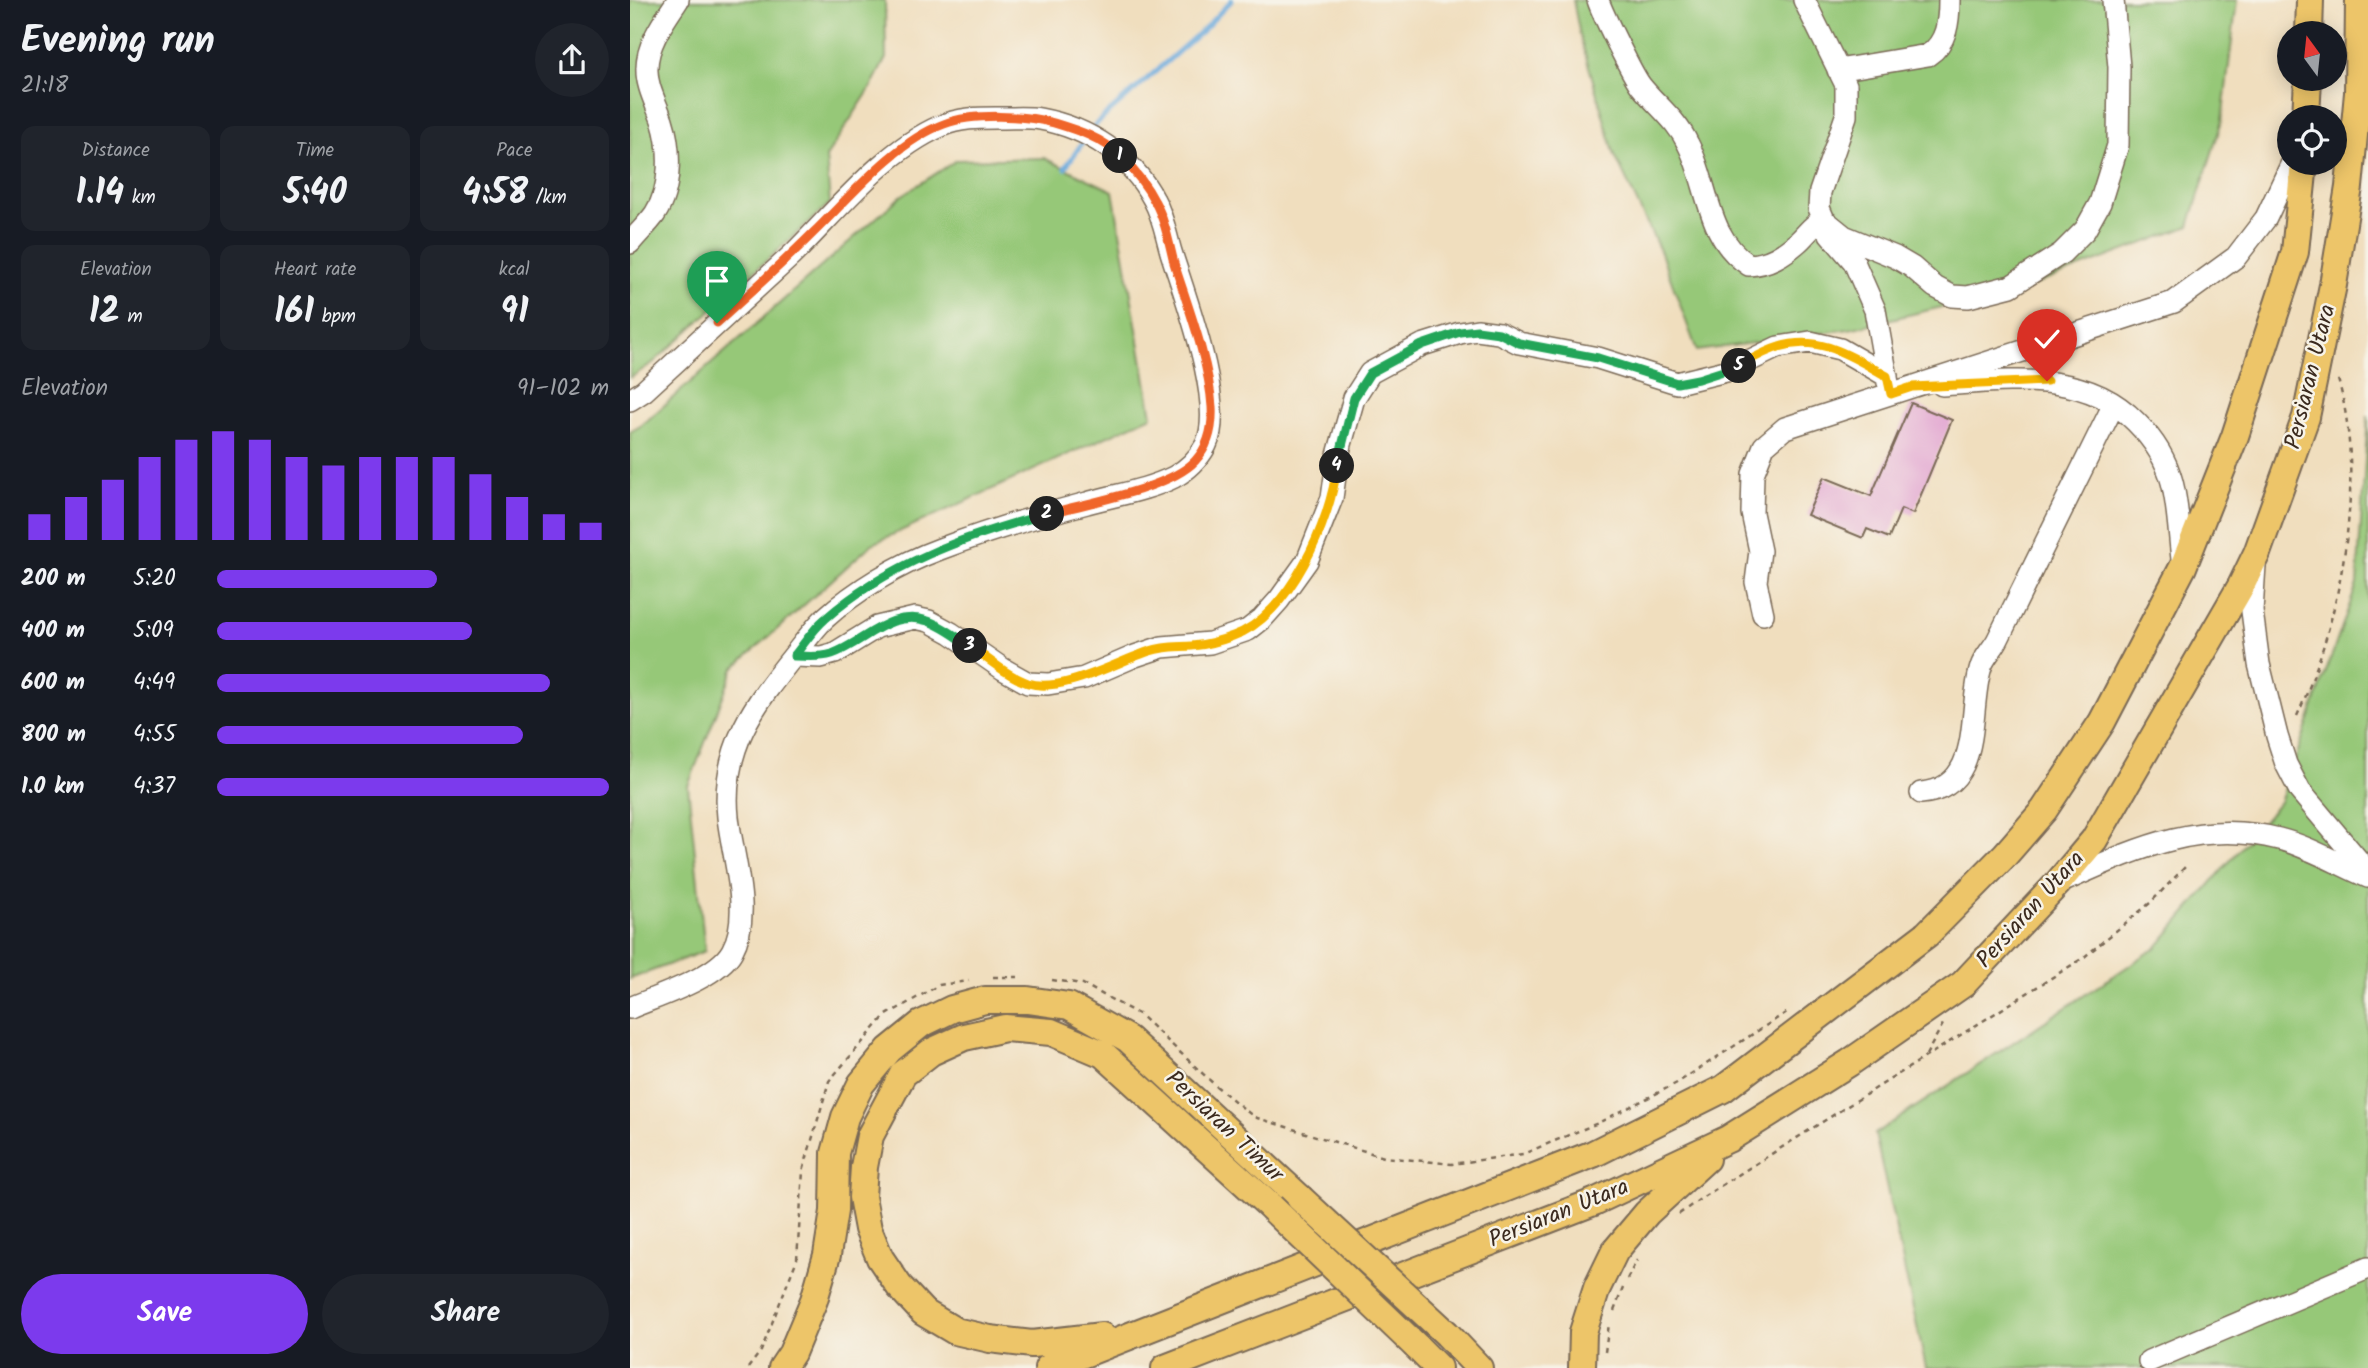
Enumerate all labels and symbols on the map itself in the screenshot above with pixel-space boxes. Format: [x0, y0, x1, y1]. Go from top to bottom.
north arrow [2277, 21, 2347, 91]
pin: 1 [1102, 138, 1138, 174]
pin [687, 251, 747, 323]
street label: Persiaran Utara [2276, 301, 2346, 453]
pin [2017, 309, 2077, 381]
pin: 5 [1722, 348, 1756, 384]
pin: 4 [1320, 448, 1354, 484]
pin: 2 [1030, 496, 1064, 532]
pin: 3 [952, 628, 988, 664]
street label: Persiaran Utara [1968, 843, 2094, 977]
street label: Persiaran Timur [1156, 1062, 1293, 1193]
street label: Persiaran Utara [1484, 1170, 1634, 1258]

